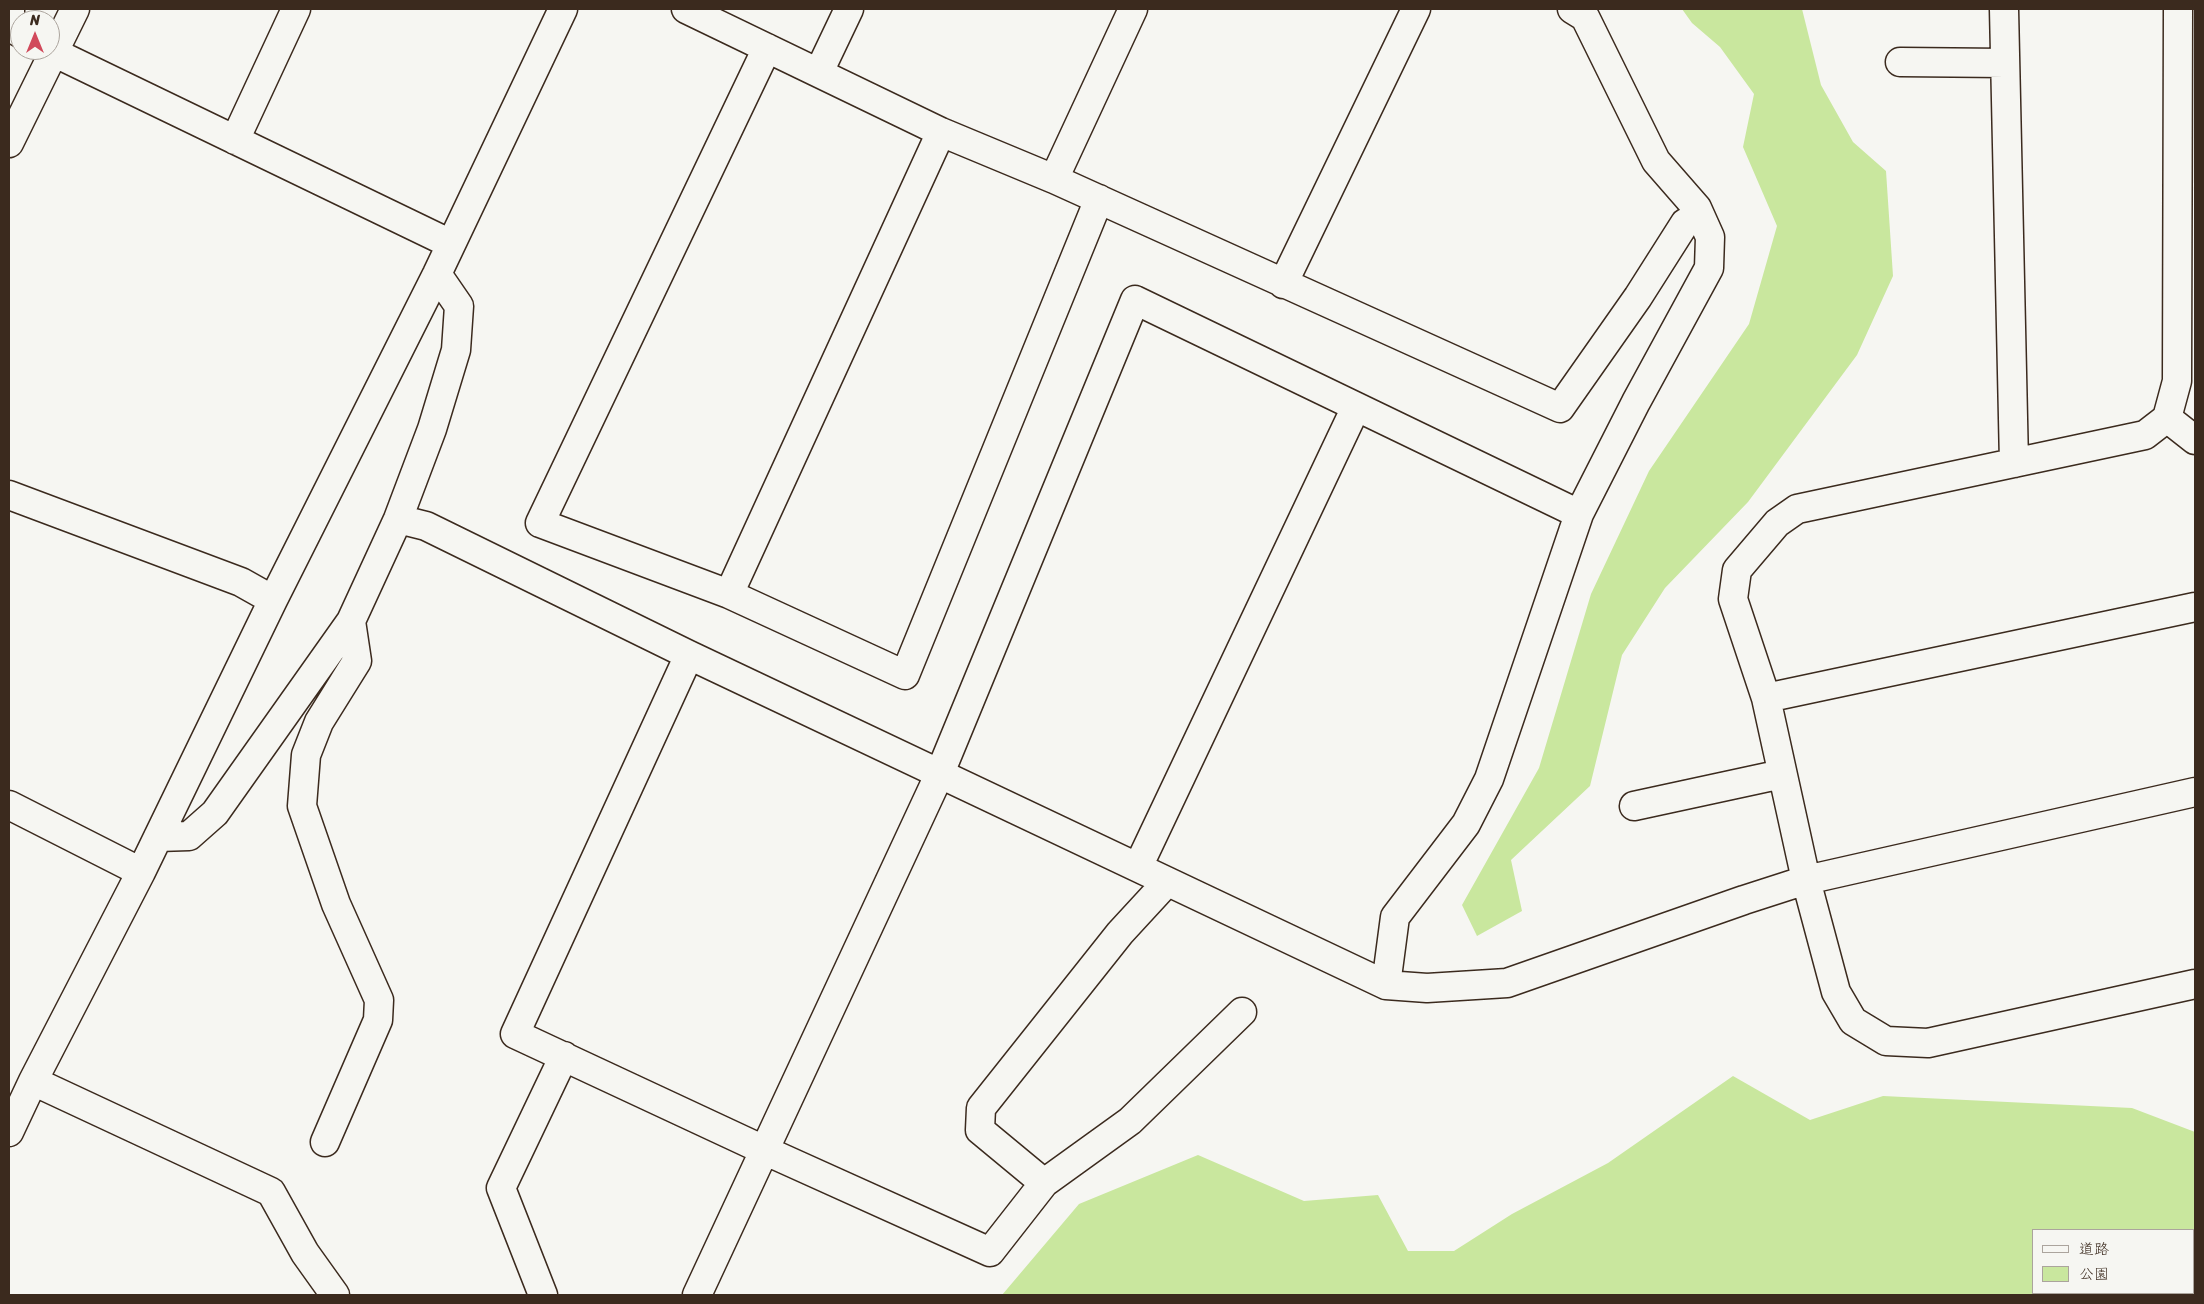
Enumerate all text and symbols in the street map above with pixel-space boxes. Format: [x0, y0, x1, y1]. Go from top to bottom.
text: N [30, 8, 40, 33]
north arrow [10, 10, 60, 60]
legend [2032, 1229, 2194, 1294]
text: 道路 [2079, 1236, 2109, 1262]
text: 公園 [2079, 1261, 2109, 1287]

